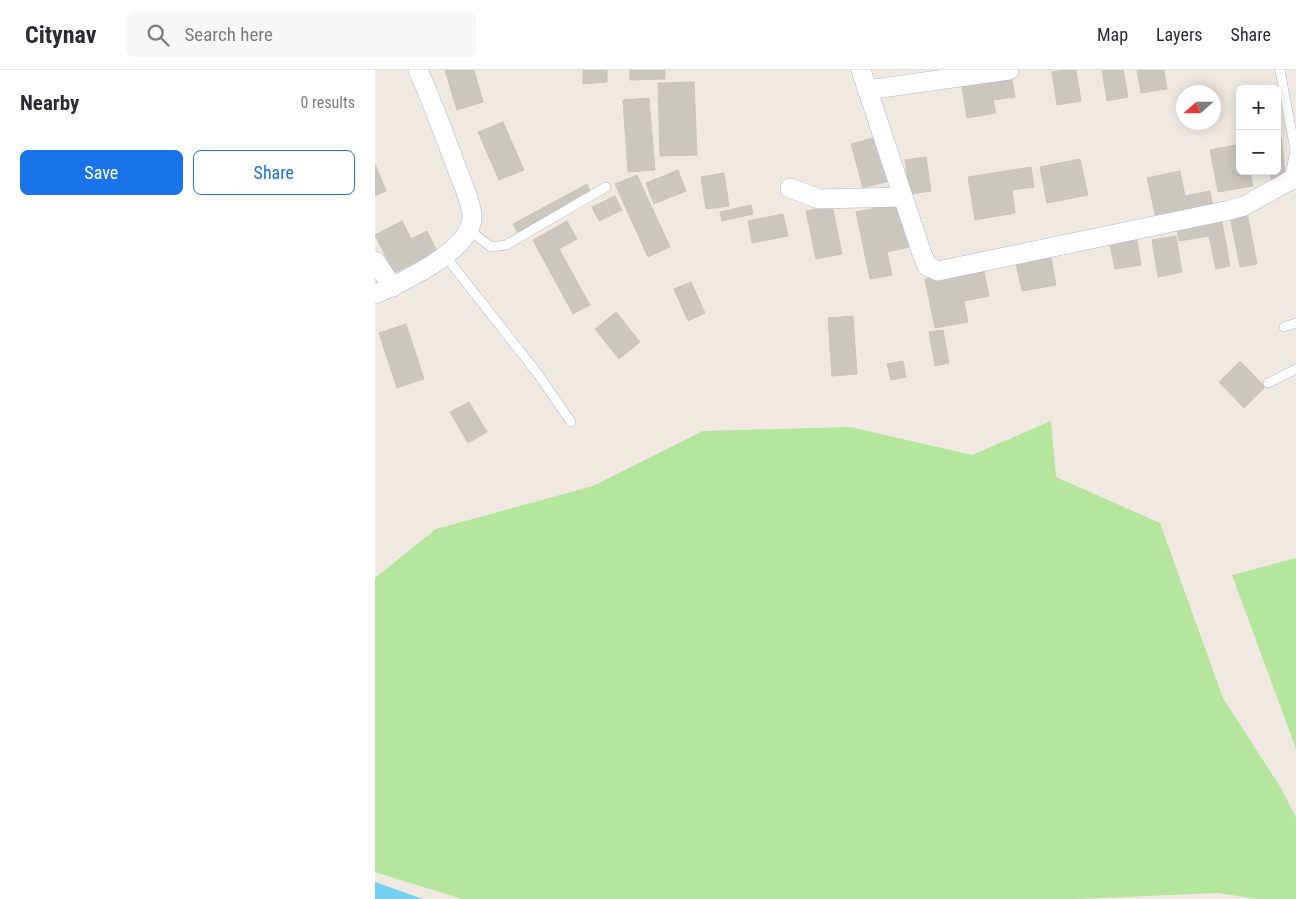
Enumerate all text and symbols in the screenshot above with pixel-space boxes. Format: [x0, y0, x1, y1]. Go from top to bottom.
search box [126, 12, 476, 57]
text: Citynav [25, 21, 96, 49]
icon: search [144, 21, 172, 49]
text: Search here [184, 23, 273, 46]
text: Map [1097, 24, 1128, 45]
text: Layers [1156, 24, 1203, 45]
text: Share [1231, 24, 1271, 45]
north arrow [1176, 85, 1221, 130]
map controls [1236, 85, 1281, 175]
button: + [1236, 85, 1281, 130]
text: Nearby [20, 91, 79, 115]
text: 0 results [300, 93, 355, 112]
button: − [1236, 130, 1281, 175]
button: Save [20, 150, 183, 195]
button: Share [193, 150, 355, 195]

